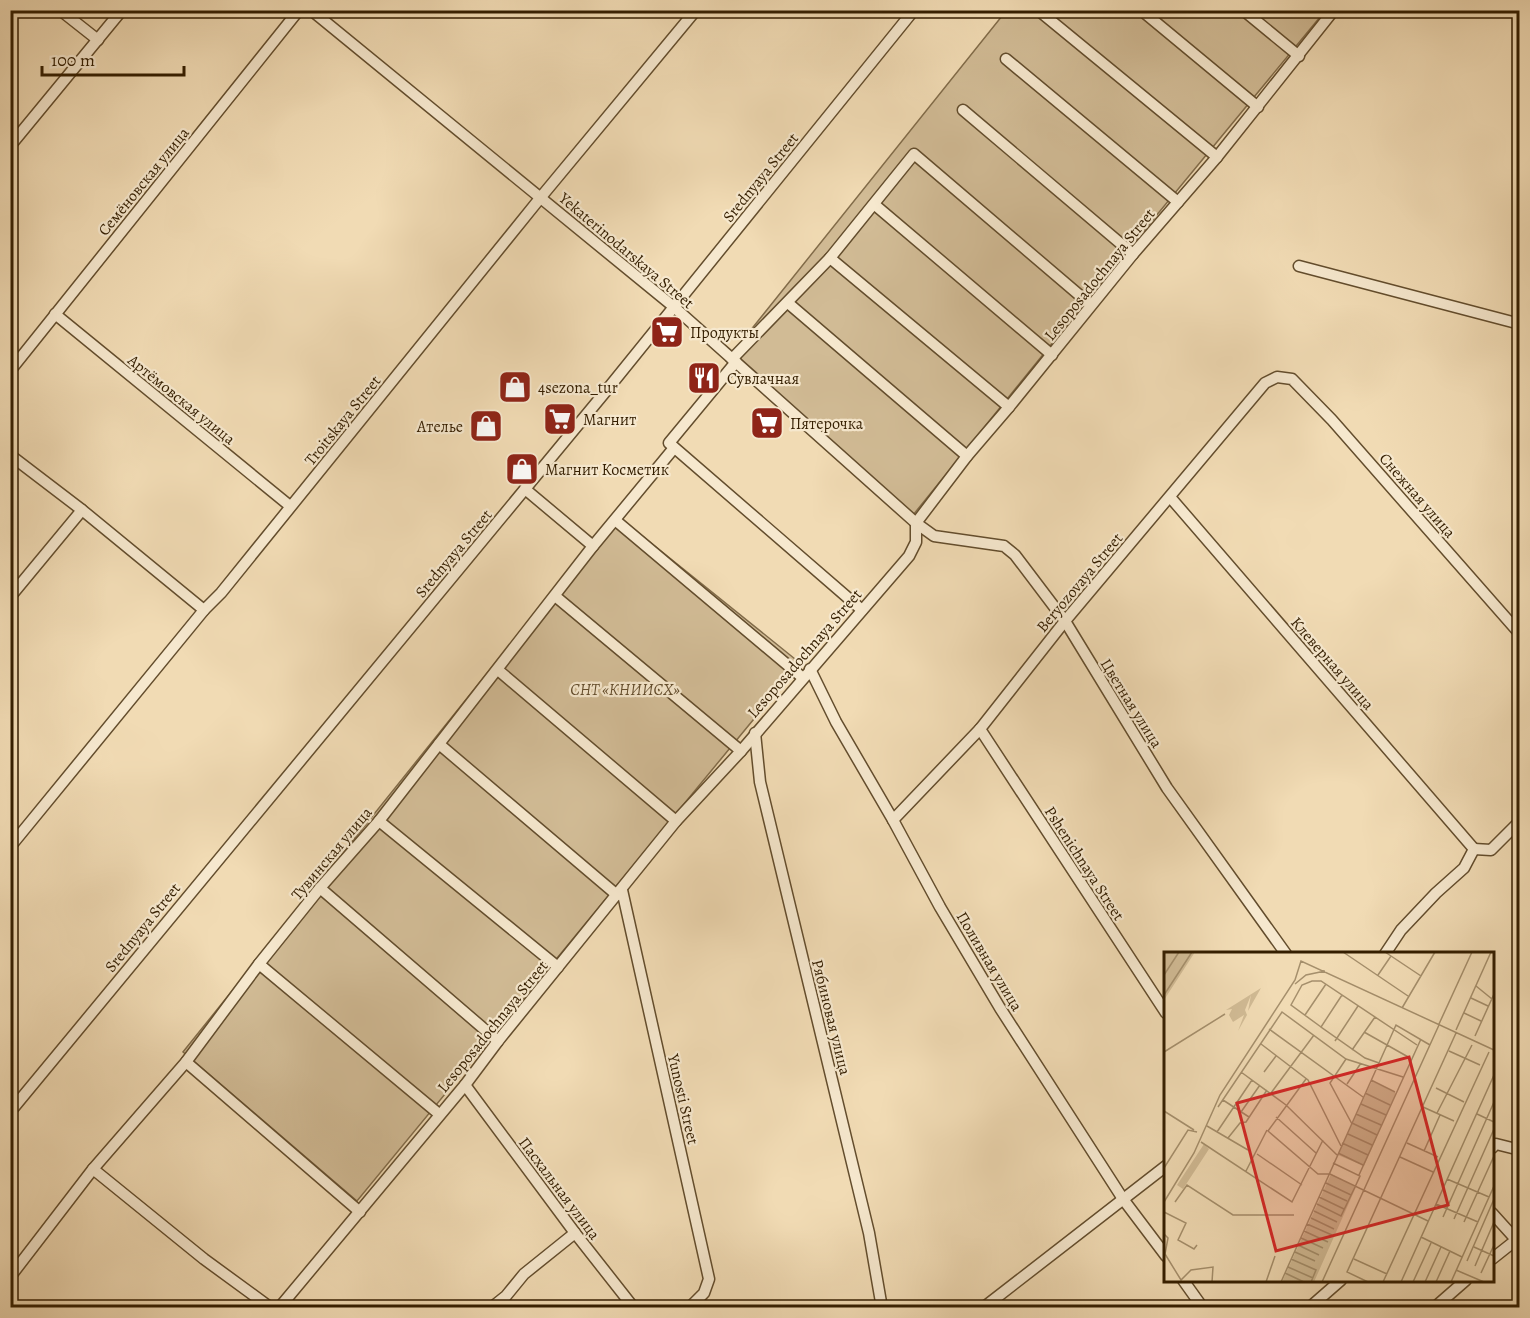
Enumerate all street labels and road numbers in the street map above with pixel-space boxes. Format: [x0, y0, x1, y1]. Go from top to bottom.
street label: Семёновская улица [93, 122, 195, 241]
street label: Srednyaya Street [718, 128, 804, 227]
street label: Yekaterinodarskaya Street [553, 187, 699, 314]
street label: Lesoposadochnaya Street [1039, 204, 1160, 346]
street label: Артёмовская улица [122, 349, 240, 450]
street label: Troitskaya Street [300, 371, 386, 470]
street label: Снежная улица [1374, 448, 1461, 544]
street label: Srednyaya Street [410, 505, 497, 603]
street label: Beryozovaya Street [1032, 528, 1128, 637]
street label: Lesoposadochnaya Street [742, 584, 867, 723]
street label: Клеверная улица [1285, 612, 1379, 716]
street label: Цветная улица [1095, 655, 1168, 753]
street label: Тувинская улица [286, 802, 378, 905]
street label: Pshenichnaya Street [1039, 802, 1129, 925]
street label: Srednyaya Street [100, 878, 186, 977]
street label: Поливная улица [951, 908, 1028, 1016]
street label: Lesoposadochnaya Street [432, 956, 553, 1098]
street label: Рябиновая улица [806, 957, 856, 1078]
street label: Yunosti Street [662, 1051, 704, 1147]
street label: Пасхальная улица [513, 1133, 605, 1245]

